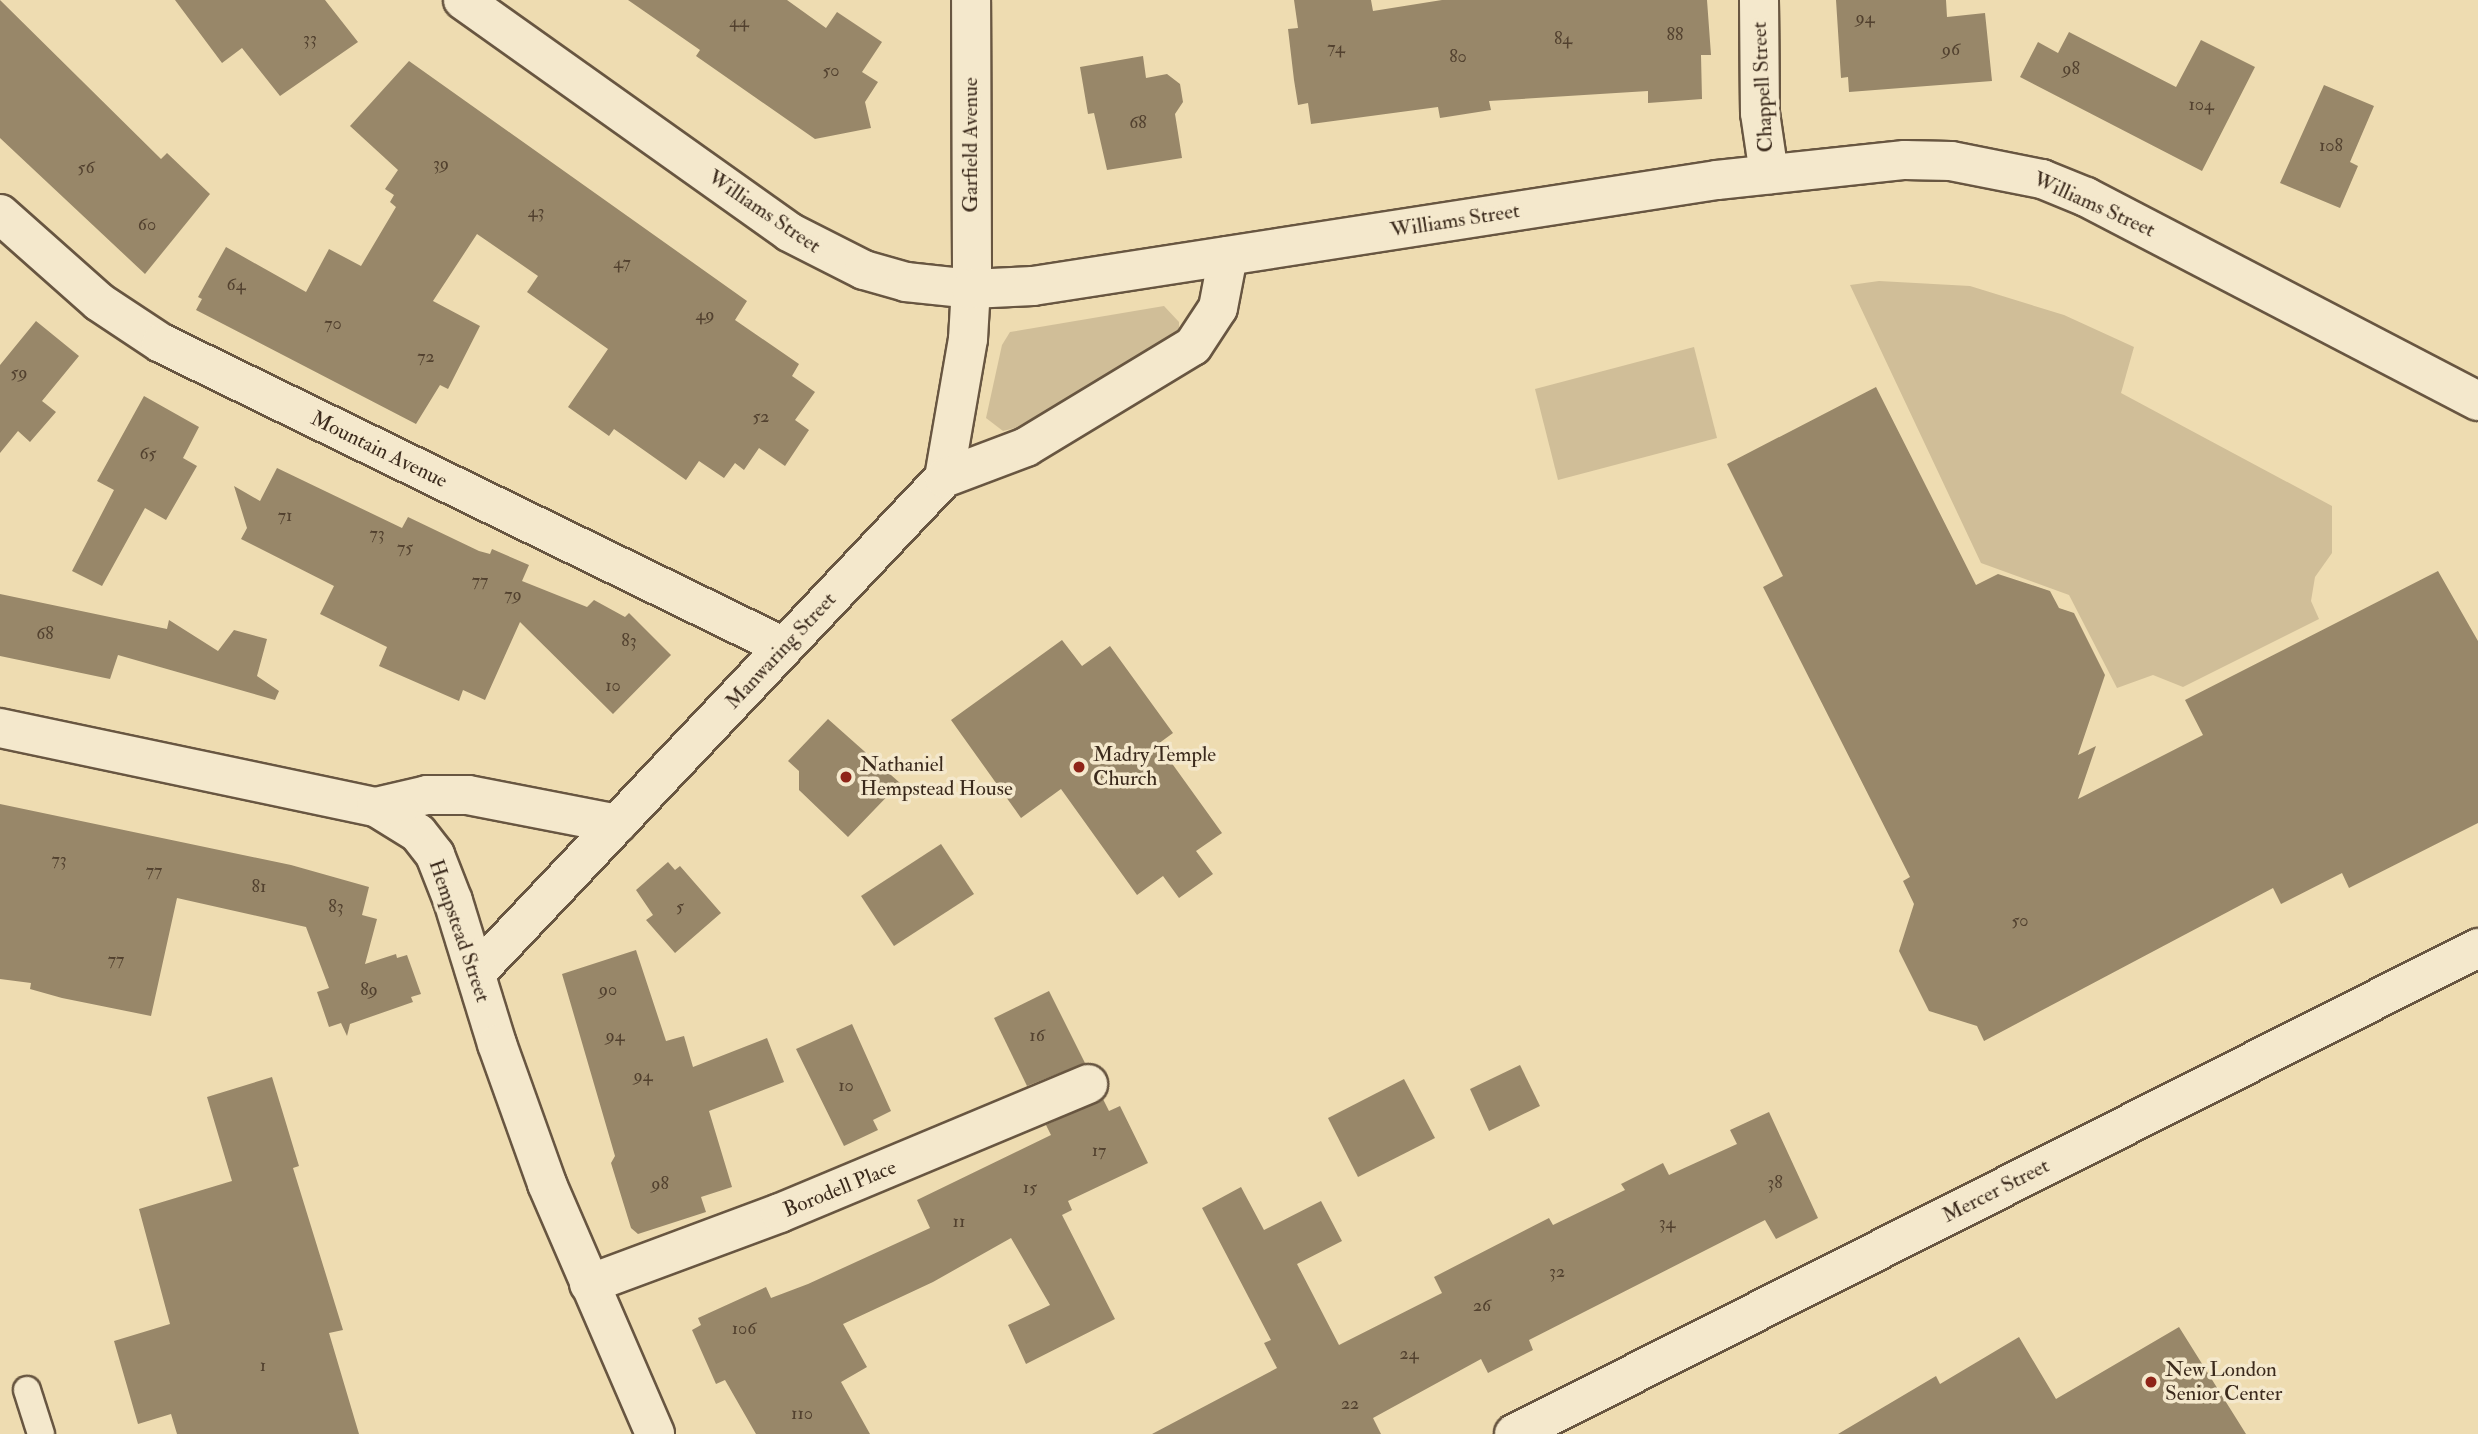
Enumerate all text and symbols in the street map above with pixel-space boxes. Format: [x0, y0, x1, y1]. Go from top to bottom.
house number: 94 [1856, 7, 1874, 29]
house number: 44 [729, 11, 749, 33]
street label: Chappell Street [1747, 21, 1779, 153]
house number: 88 [1667, 24, 1683, 46]
house number: 33 [303, 28, 317, 50]
house number: 84 [1554, 28, 1572, 50]
house number: 74 [1327, 37, 1345, 59]
house number: 96 [1942, 39, 1960, 61]
house number: 80 [1449, 46, 1467, 68]
house number: 98 [2062, 58, 2080, 80]
house number: 50 [823, 60, 839, 82]
street label: Garfield Avenue [958, 77, 984, 213]
house number: 104 [2188, 94, 2214, 116]
house number: 68 [1129, 112, 1147, 134]
house number: 108 [2319, 135, 2343, 157]
house number: 39 [433, 153, 449, 175]
house number: 56 [78, 157, 94, 179]
street label: Williams Street [703, 165, 825, 259]
street label: Williams Street [2029, 167, 2159, 243]
street label: Williams Street [1389, 198, 1521, 244]
house number: 43 [528, 201, 544, 223]
house number: 60 [138, 214, 156, 236]
house number: 47 [613, 252, 631, 274]
house number: 64 [227, 274, 245, 296]
house number: 49 [696, 304, 714, 326]
house number: 70 [324, 313, 342, 335]
house number: 72 [417, 346, 435, 368]
house number: 59 [10, 362, 28, 384]
street label: Mountain Avenue [307, 406, 451, 494]
house number: 52 [753, 406, 769, 428]
house number: 65 [140, 443, 156, 465]
house number: 71 [278, 505, 292, 527]
house number: 73 [369, 523, 385, 545]
house number: 75 [397, 537, 413, 559]
house number: 77 [472, 570, 488, 592]
house number: 79 [504, 584, 522, 606]
street label: Manwaring Street [720, 587, 842, 715]
house number: 68 [36, 623, 54, 645]
house number: 83 [621, 630, 637, 652]
house number: 10 [605, 675, 621, 697]
place label: Madry Temple Church [1093, 742, 1216, 792]
place label: Nathaniel Hempstead House [860, 752, 1013, 802]
marker: Madry Temple Church [1071, 759, 1087, 775]
marker: Nathaniel Hempstead House [838, 769, 854, 785]
house number: 73 [51, 849, 67, 871]
street label: Hempstead Street [423, 856, 495, 1006]
house number: 77 [146, 860, 162, 882]
house number: 81 [252, 876, 266, 898]
house number: 83 [328, 896, 344, 918]
house number: 5 [676, 896, 684, 918]
house number: 50 [2012, 910, 2028, 932]
house number: 77 [108, 949, 124, 971]
house number: 89 [360, 979, 378, 1001]
house number: 90 [599, 979, 617, 1001]
house number: 94 [606, 1025, 624, 1047]
house number: 16 [1029, 1025, 1045, 1047]
house number: 94 [634, 1065, 652, 1087]
house number: 10 [838, 1075, 854, 1097]
house number: 17 [1092, 1140, 1106, 1162]
street label: Mercer Street [1938, 1153, 2054, 1229]
street label: Borodell Place [780, 1155, 900, 1223]
house number: 38 [1767, 1172, 1783, 1194]
house number: 98 [651, 1173, 669, 1195]
house number: 15 [1023, 1177, 1037, 1199]
house number: 11 [953, 1211, 965, 1233]
house number: 34 [1659, 1212, 1675, 1234]
house number: 32 [1549, 1261, 1565, 1283]
house number: 26 [1473, 1295, 1491, 1317]
house number: 106 [732, 1318, 756, 1340]
house number: 24 [1400, 1343, 1418, 1365]
house number: 1 [260, 1355, 266, 1377]
place label: New London Senior Center [2165, 1357, 2282, 1407]
marker: New London Senior Center [2143, 1374, 2159, 1390]
house number: 22 [1341, 1393, 1359, 1415]
house number: 110 [791, 1403, 813, 1425]

